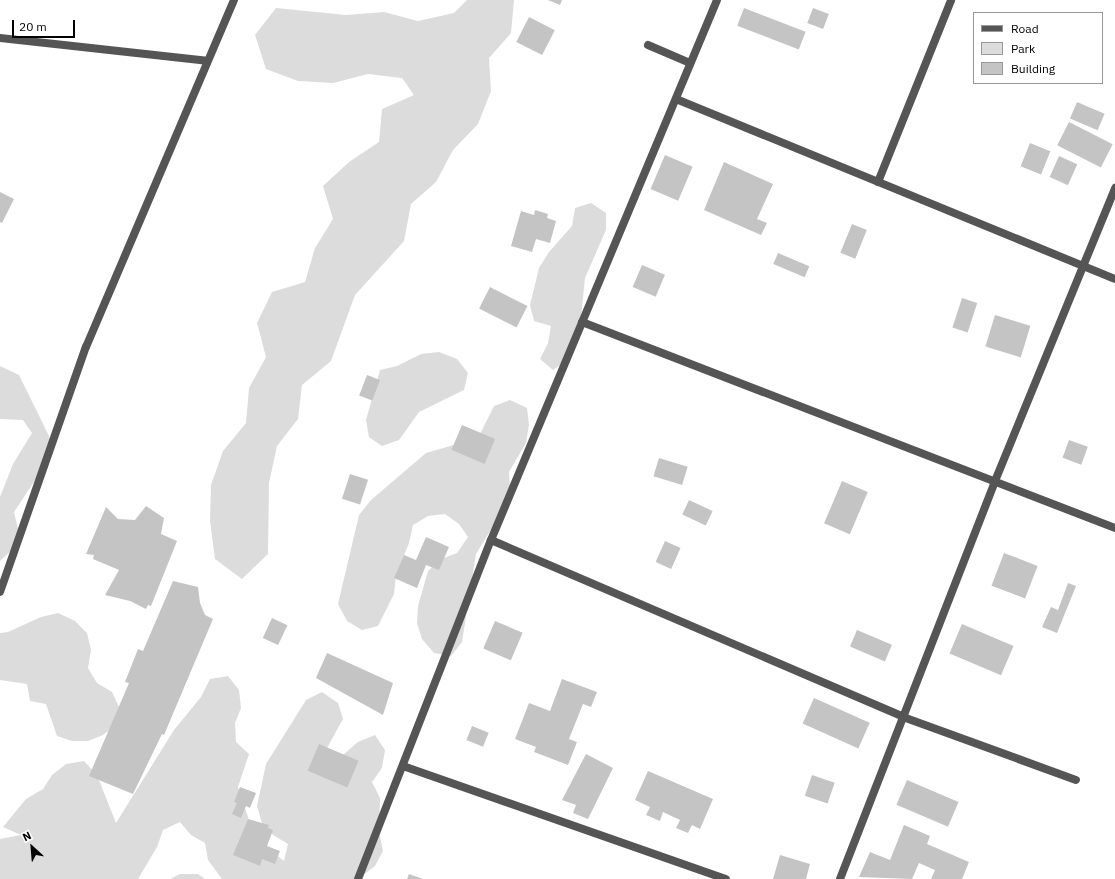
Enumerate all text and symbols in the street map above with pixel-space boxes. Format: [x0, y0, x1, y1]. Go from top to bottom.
scale bar [14, 12, 77, 38]
legend [973, 12, 1103, 84]
text: 20 m [19, 19, 47, 34]
text: Road [1011, 21, 1039, 36]
text: Park [1011, 41, 1035, 56]
text: Building [1011, 61, 1055, 76]
north arrow [12, 827, 52, 867]
text: N [20, 828, 33, 844]

